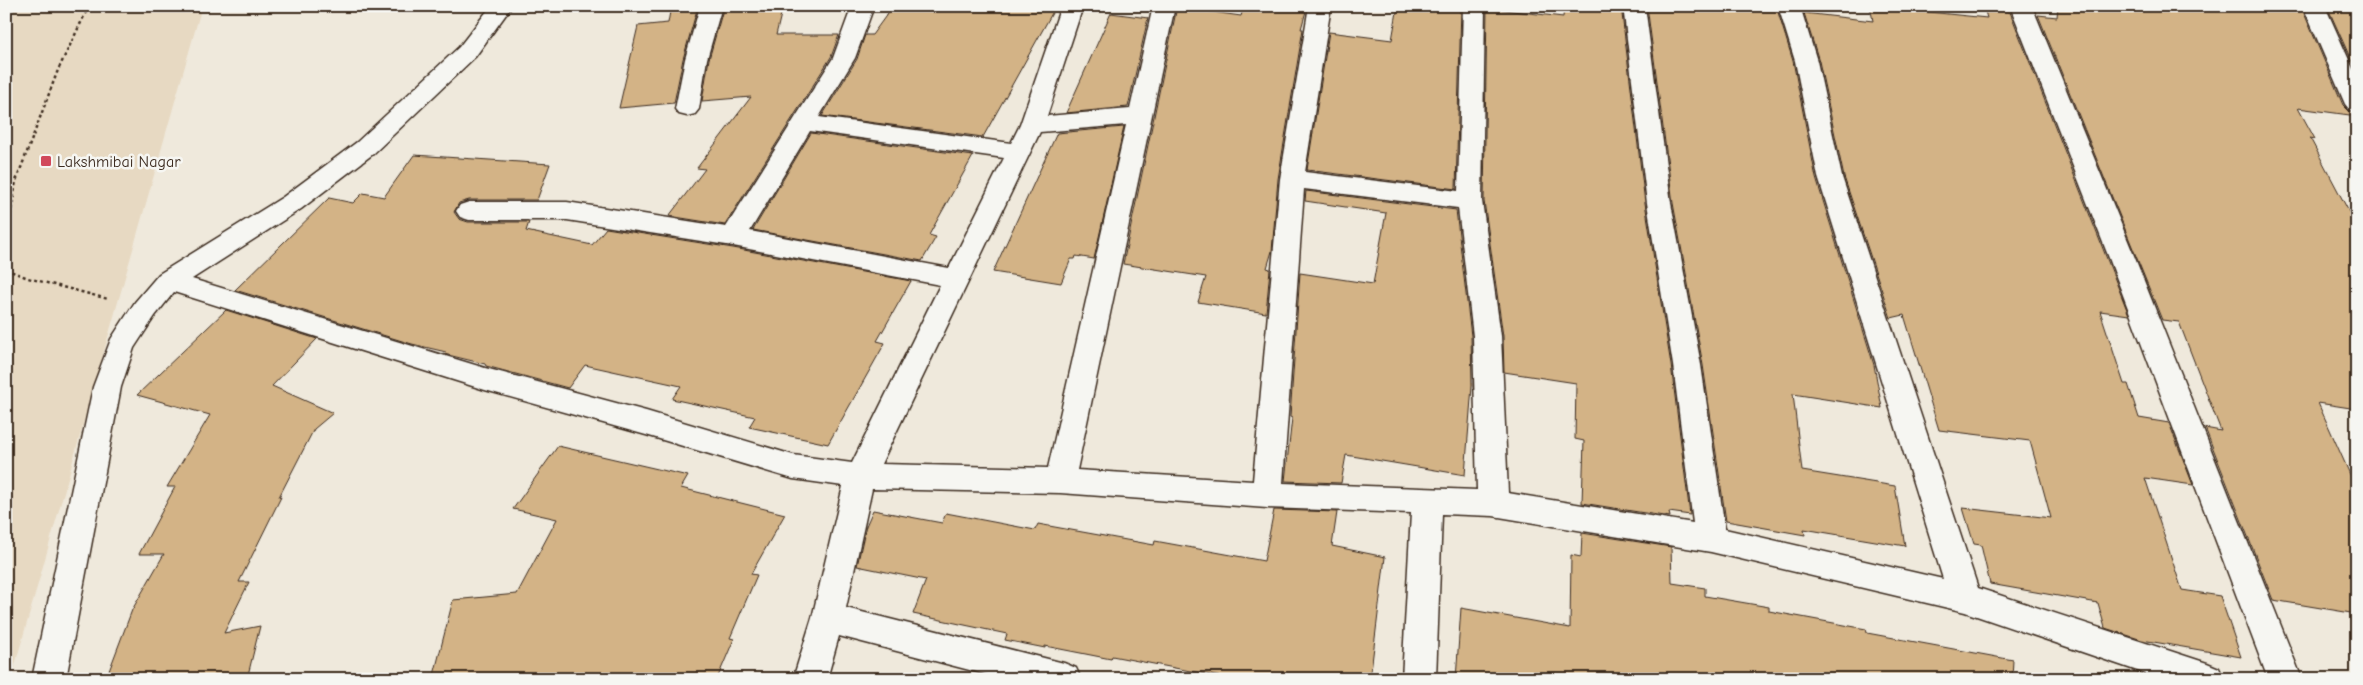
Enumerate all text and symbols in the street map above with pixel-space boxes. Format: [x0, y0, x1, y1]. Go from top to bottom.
place label: Lakshmibai Nagar [57, 153, 181, 171]
marker: Lakshmibai Nagar [39, 154, 53, 168]

